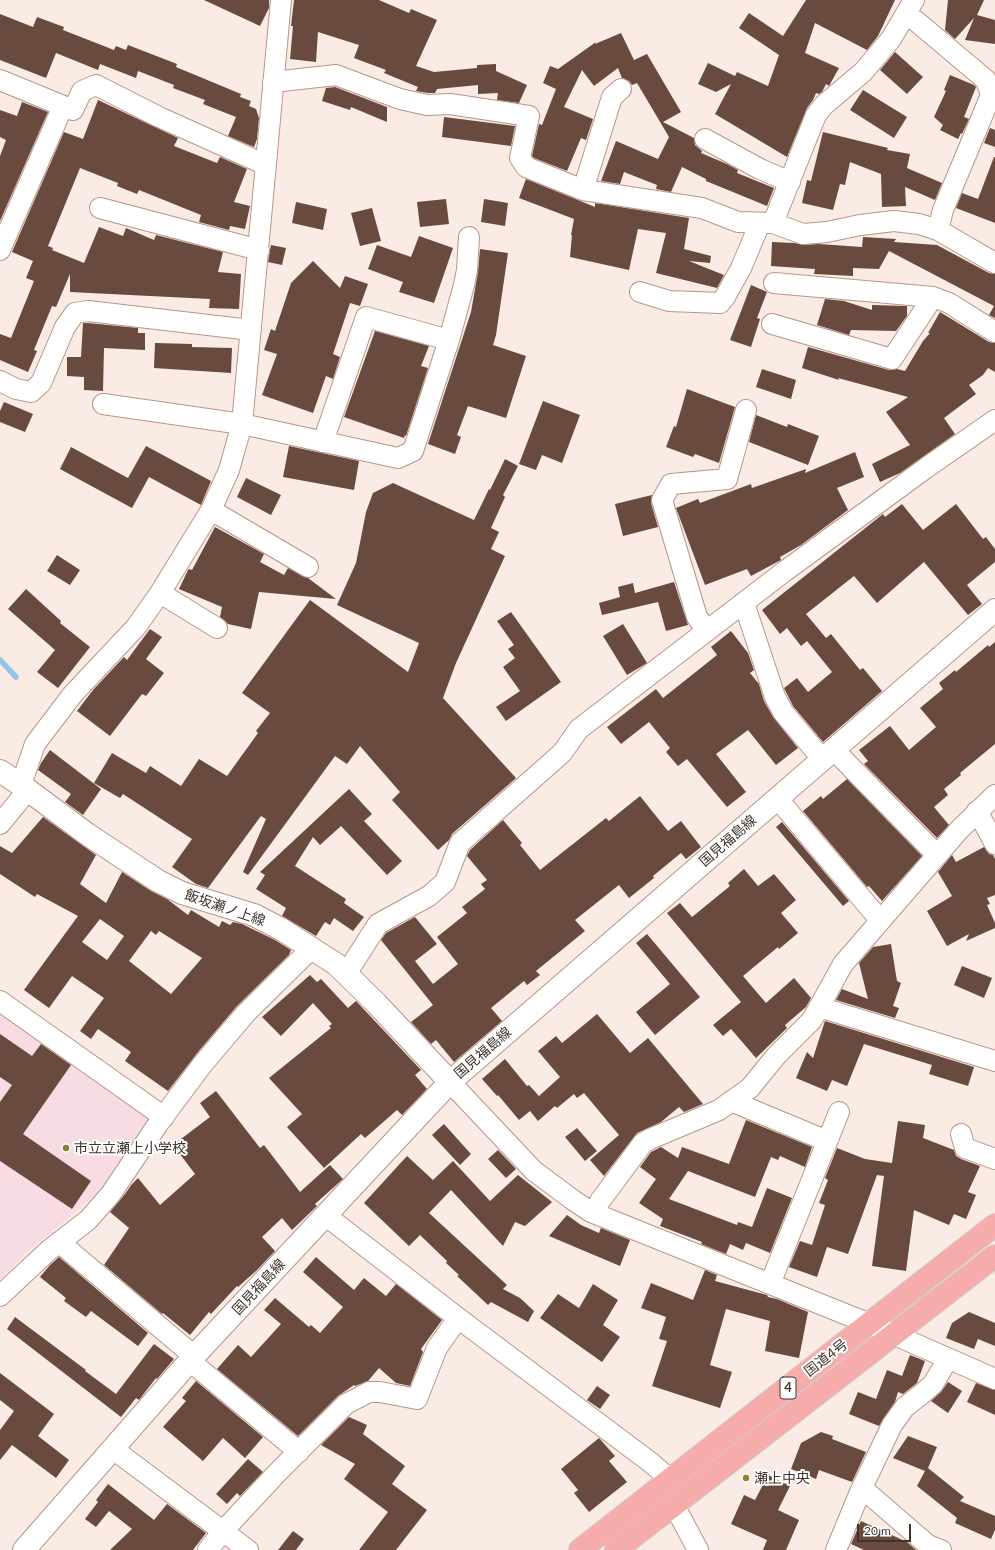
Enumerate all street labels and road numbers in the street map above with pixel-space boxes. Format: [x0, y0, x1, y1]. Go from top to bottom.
street label: 国見福島線 [696, 812, 760, 870]
street label: 飯坂瀬ノ上線 [183, 886, 267, 930]
street label: 国見福島線 [451, 1024, 515, 1082]
street label: 国見福島線 [229, 1256, 289, 1318]
street label: 国道4号 [801, 1336, 851, 1380]
road number: 4 [780, 1377, 796, 1399]

